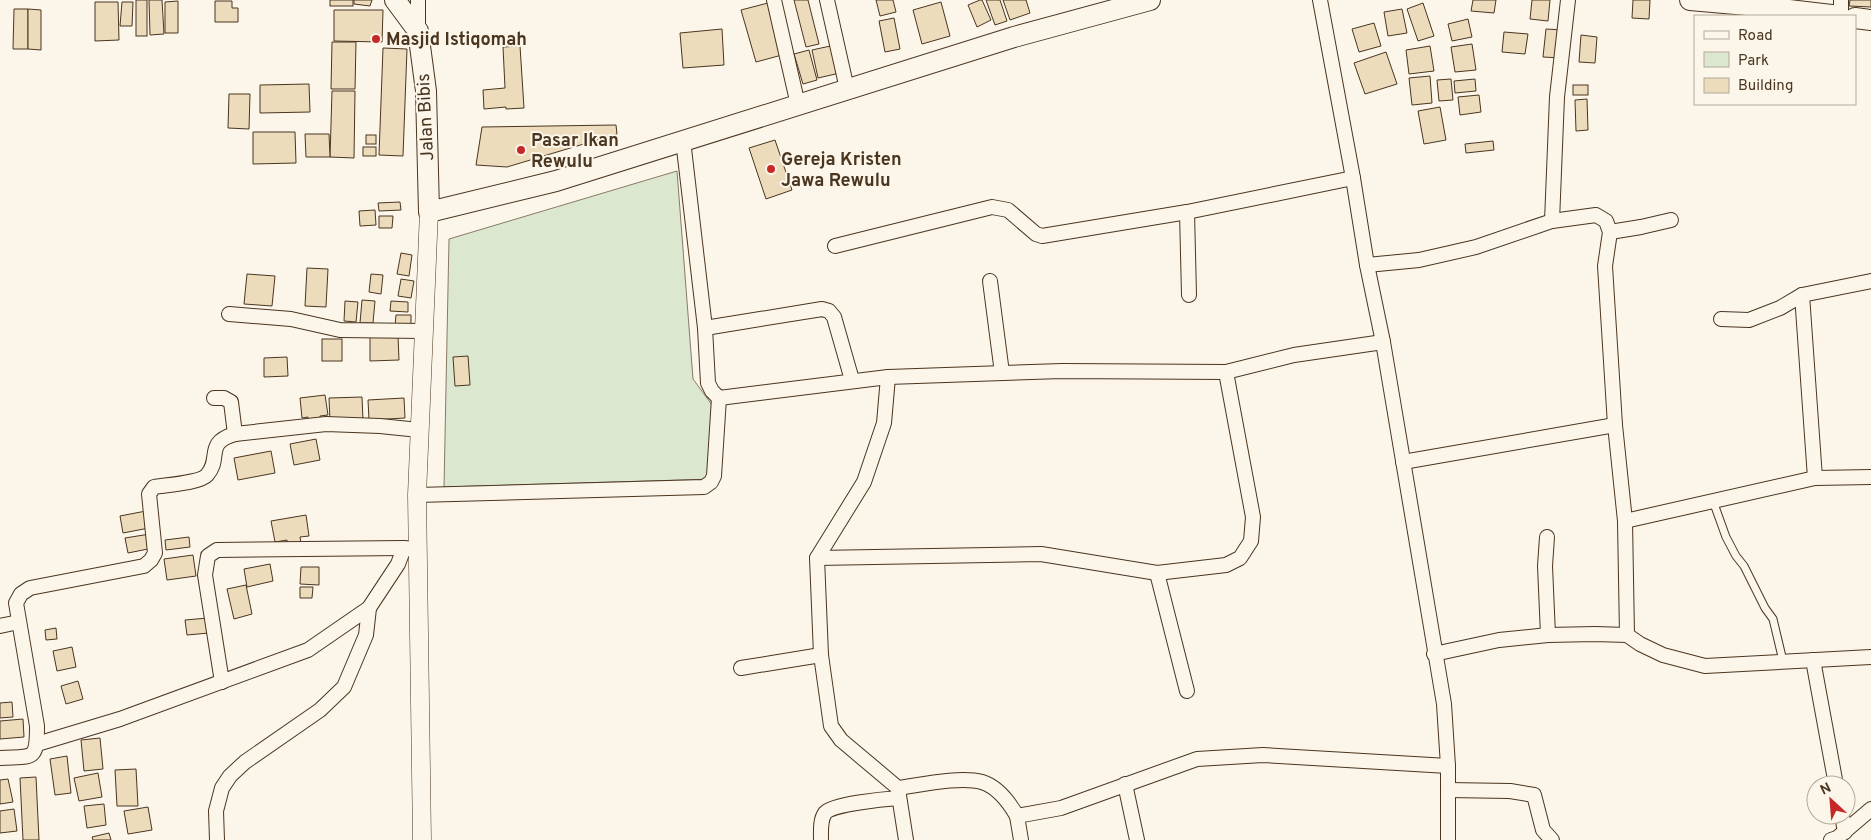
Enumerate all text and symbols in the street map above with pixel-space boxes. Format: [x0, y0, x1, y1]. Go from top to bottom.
legend [1694, 15, 1856, 105]
text: Road [1738, 27, 1773, 46]
place label: Masjid Istiqomah [386, 29, 527, 52]
marker: Masjid Istiqomah [370, 33, 382, 45]
text: Park [1738, 52, 1769, 71]
street label: Jalan Bibis [413, 73, 440, 161]
text: Building [1738, 77, 1793, 96]
place label: Pasar Ikan Rewulu [531, 130, 619, 174]
marker: Pasar Ikan Rewulu [515, 144, 527, 156]
place label: Gereja Kristen Jawa Rewulu [781, 149, 902, 193]
marker: Gereja Kristen Jawa Rewulu [765, 163, 777, 175]
north arrow [1806, 775, 1856, 825]
text: N [1818, 780, 1834, 800]

